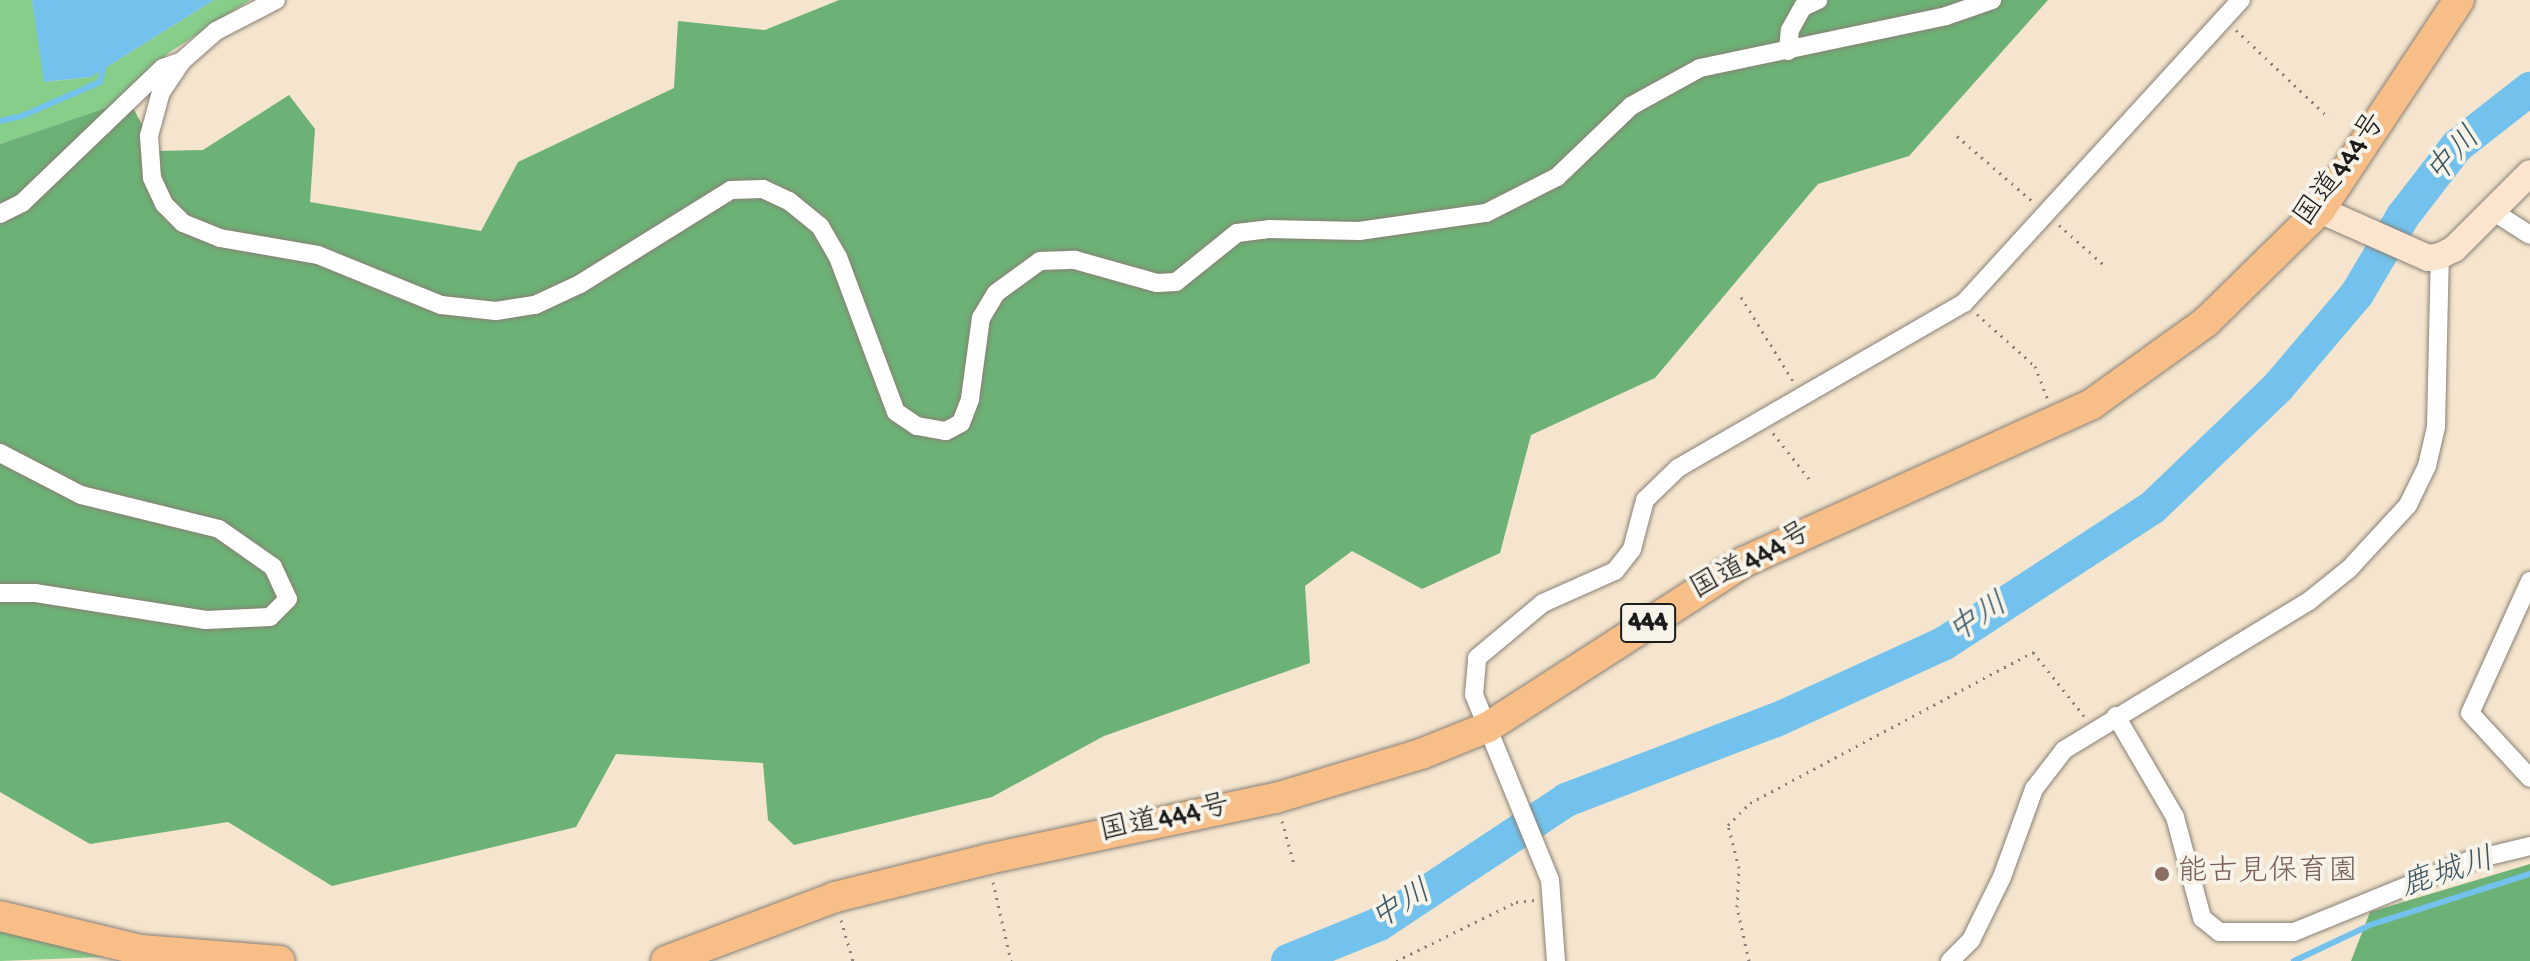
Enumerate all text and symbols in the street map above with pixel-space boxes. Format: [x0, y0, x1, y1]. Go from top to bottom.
street label: 国道444号 [2288, 107, 2396, 235]
water label: 中川 [2419, 121, 2491, 193]
street label: 国道444号 [1685, 516, 1819, 610]
water label: 中川 [1942, 586, 2016, 654]
road number: 444 [1620, 599, 1676, 647]
street label: 国道444号 [1096, 790, 1234, 852]
water label: 鹿城川 [2396, 842, 2500, 908]
place label: 能古見保育園 [2178, 856, 2358, 892]
marker: 能古見保育園 [2153, 865, 2171, 883]
water label: 中川 [1365, 874, 1439, 940]

